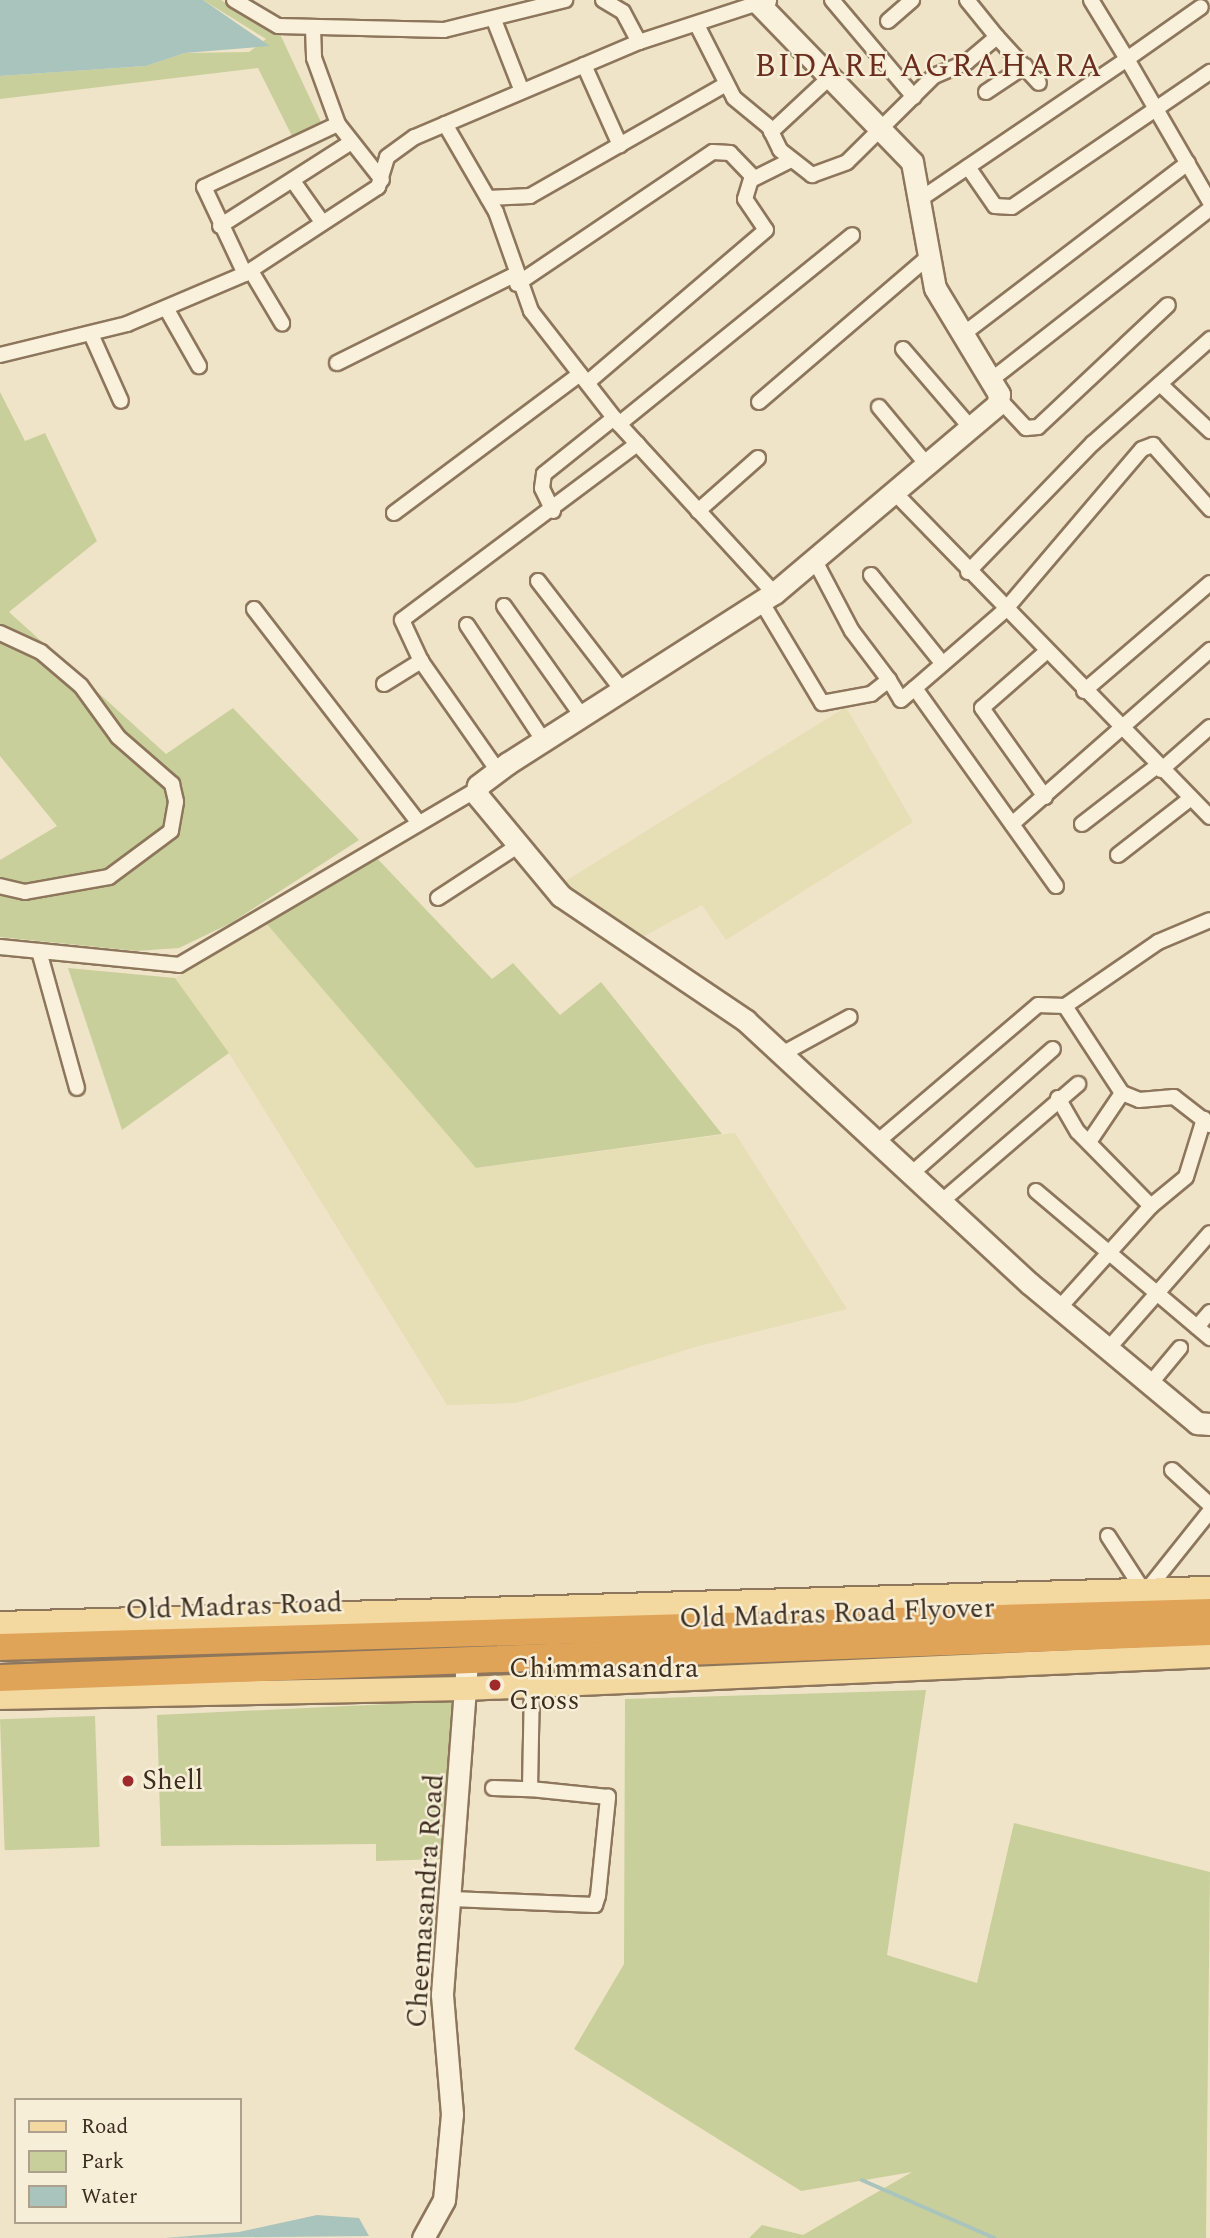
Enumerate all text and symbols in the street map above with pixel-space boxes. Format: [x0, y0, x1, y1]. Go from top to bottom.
district label: BIDARE AGRAHARA [756, 48, 1102, 86]
street label: Old Madras Road [125, 1586, 343, 1628]
street label: Old Madras Road Flyover [679, 1592, 995, 1636]
place label: Chimmasandra Cross [509, 1652, 699, 1718]
marker: Chimmasandra Cross [487, 1677, 503, 1693]
place label: Shell [142, 1764, 203, 1798]
marker: Shell [120, 1773, 136, 1789]
street label: Cheemasandra Road [400, 1773, 452, 2029]
legend [14, 2098, 242, 2224]
text: Road [81, 2111, 128, 2143]
text: Park [81, 2146, 124, 2178]
text: Water [81, 2181, 137, 2213]

